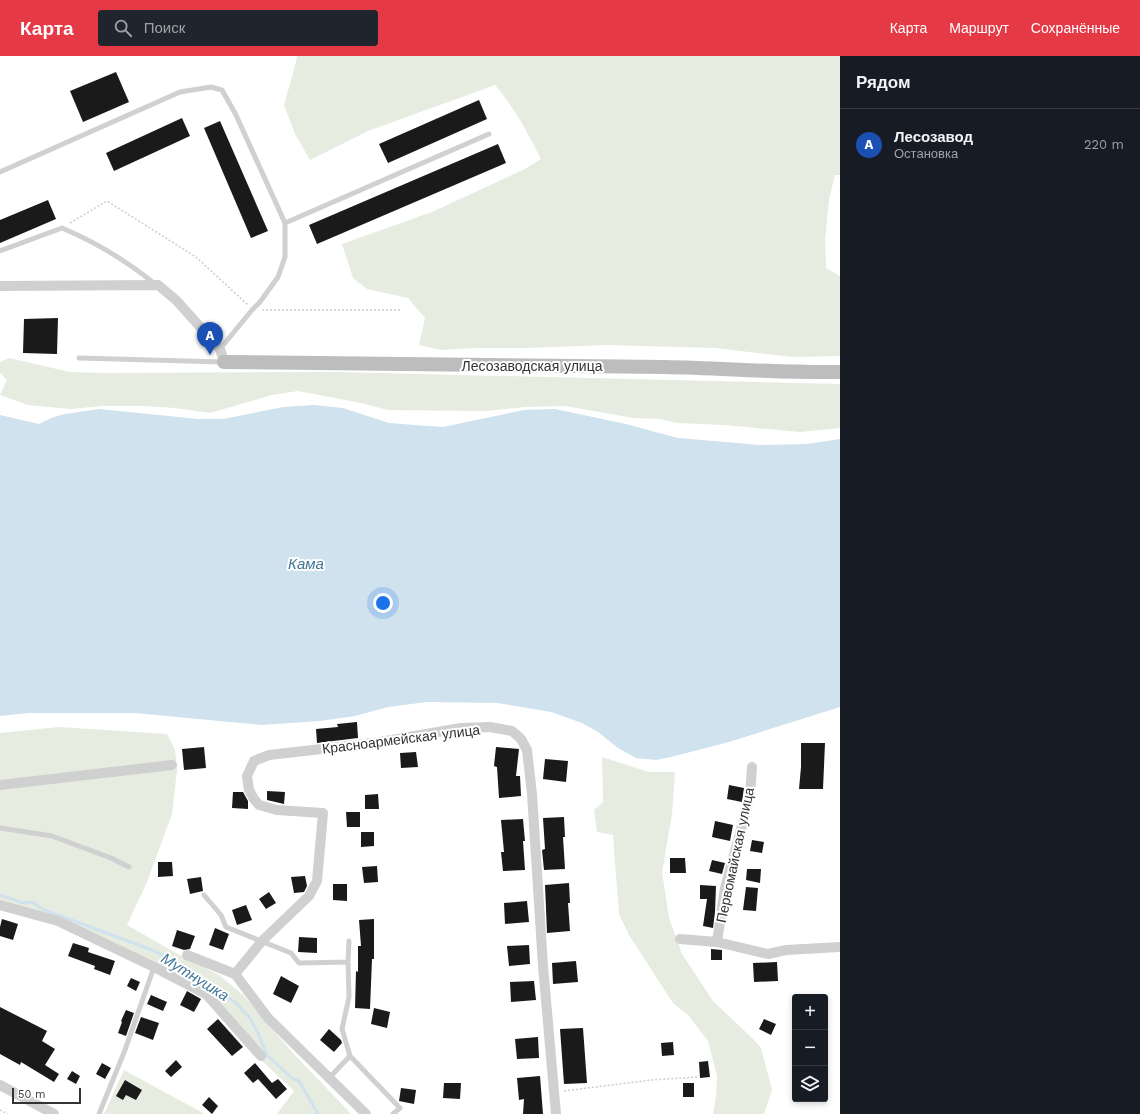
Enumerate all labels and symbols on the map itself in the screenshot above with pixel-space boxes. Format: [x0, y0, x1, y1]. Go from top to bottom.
pin: A [197, 322, 223, 355]
street label: Лесозаводская улица [462, 358, 603, 374]
water label: Кама [288, 555, 324, 573]
your location [373, 593, 393, 613]
street label: Красноармейская улица [321, 721, 481, 757]
street label: Первомайская улица [713, 786, 757, 924]
water label: Мутнушка [158, 949, 232, 1005]
scale bar [12, 1086, 81, 1105]

